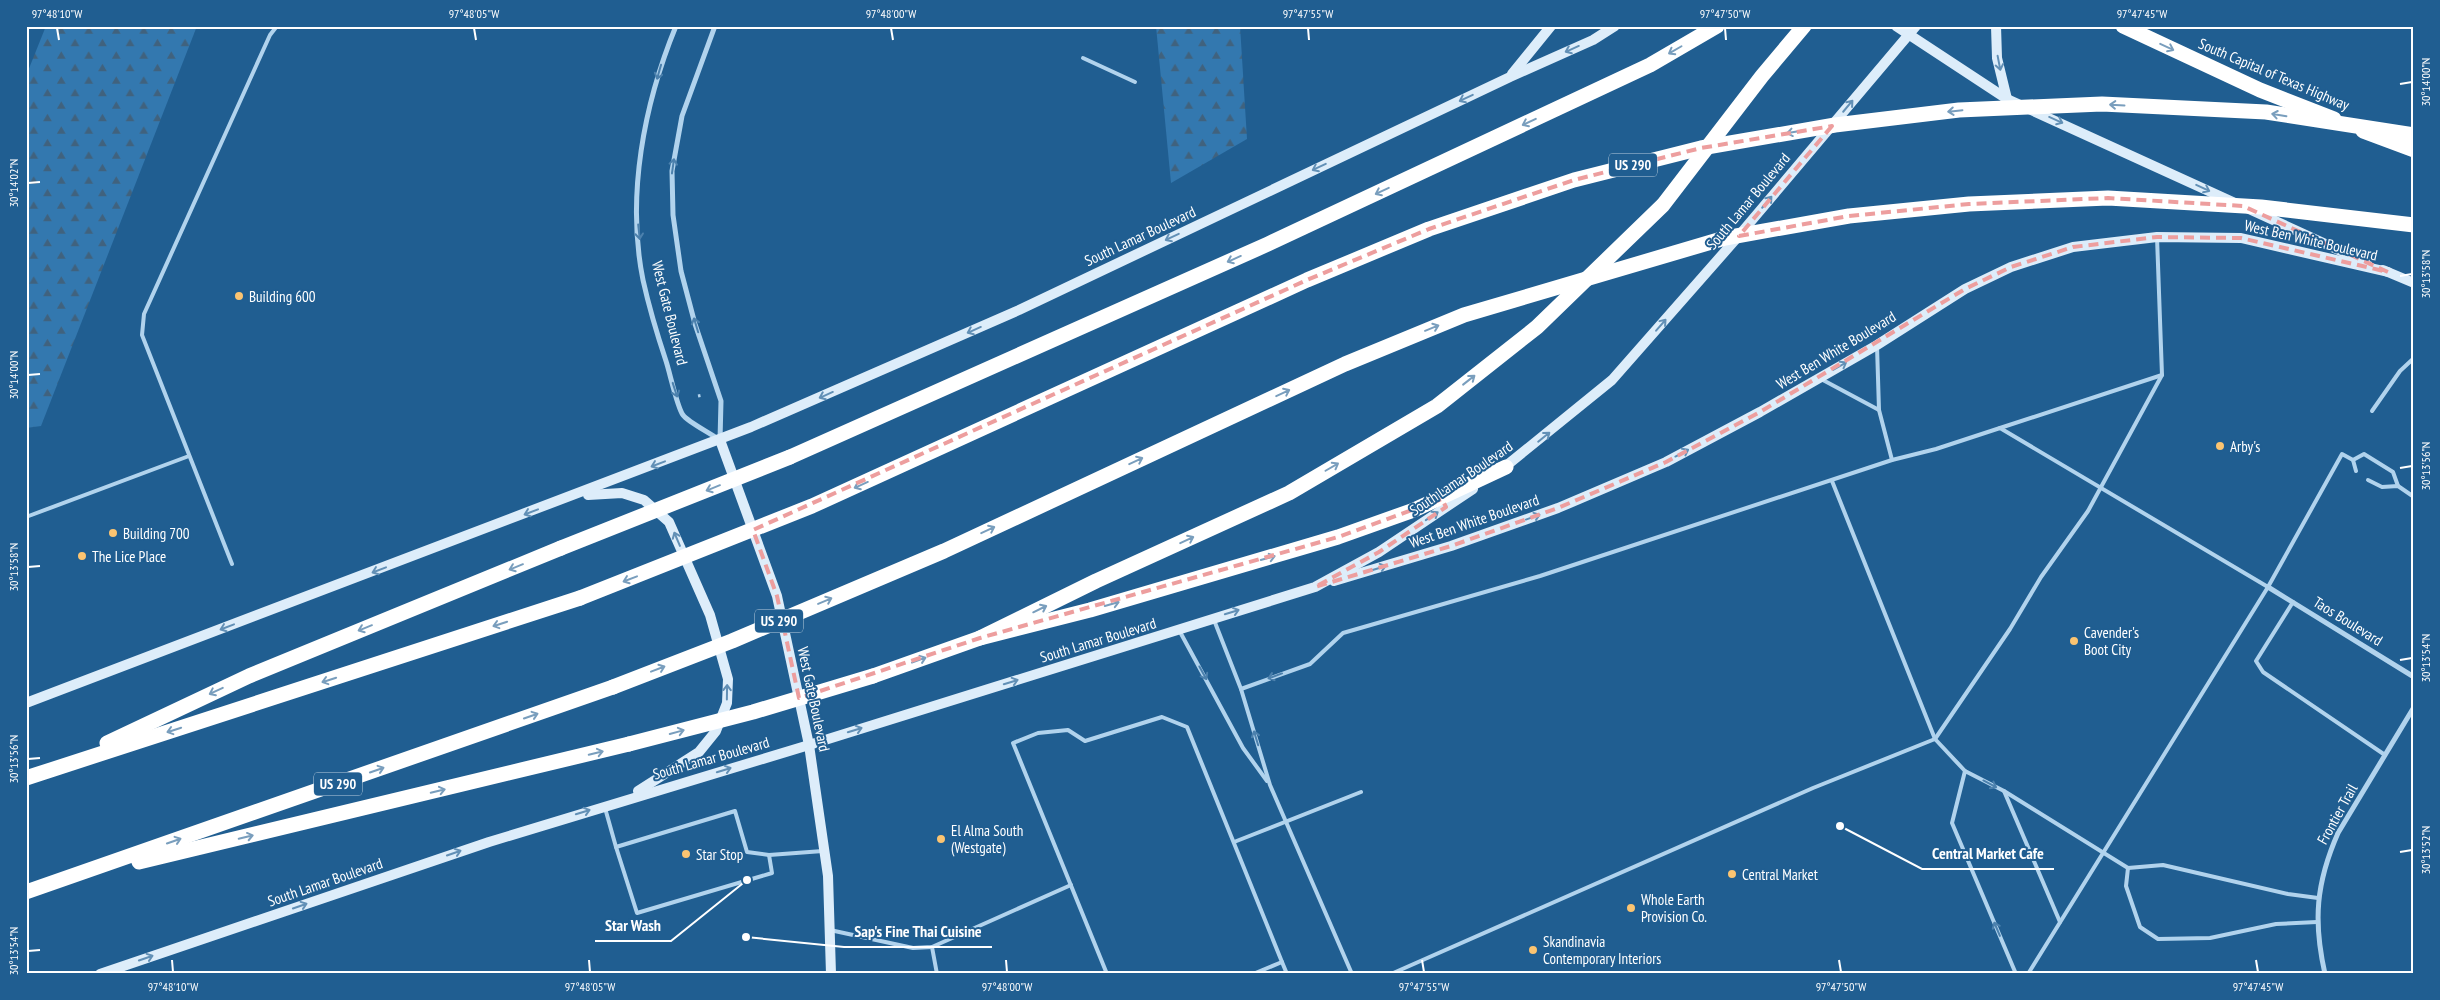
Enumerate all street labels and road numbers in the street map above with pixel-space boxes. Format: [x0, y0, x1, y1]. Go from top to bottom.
street label: South Capital of Texas Highway [2196, 34, 2353, 115]
street label: South Lamar Boulevard [1702, 149, 1794, 253]
road number: US 290 [1609, 154, 1657, 176]
street label: South Lamar Boulevard [1081, 202, 1199, 270]
street label: West Ben White Boulevard [2243, 215, 2379, 265]
street label: West Gate Boulevard [648, 259, 692, 367]
street label: West Ben White Boulevard [1773, 307, 1899, 393]
street label: South Lamar Boulevard [1406, 436, 1516, 520]
street label: West Ben White Boulevard [1407, 490, 1541, 552]
street label: Taos Boulevard [2310, 592, 2386, 650]
road number: US 290 [755, 610, 803, 632]
street label: South Lamar Boulevard [1038, 613, 1158, 667]
street label: West Gate Boulevard [794, 645, 834, 753]
street label: South Lamar Boulevard [651, 732, 771, 784]
road number: US 290 [314, 772, 362, 796]
street label: Frontier Trail [2313, 780, 2362, 848]
street label: South Lamar Boulevard [265, 853, 385, 911]

